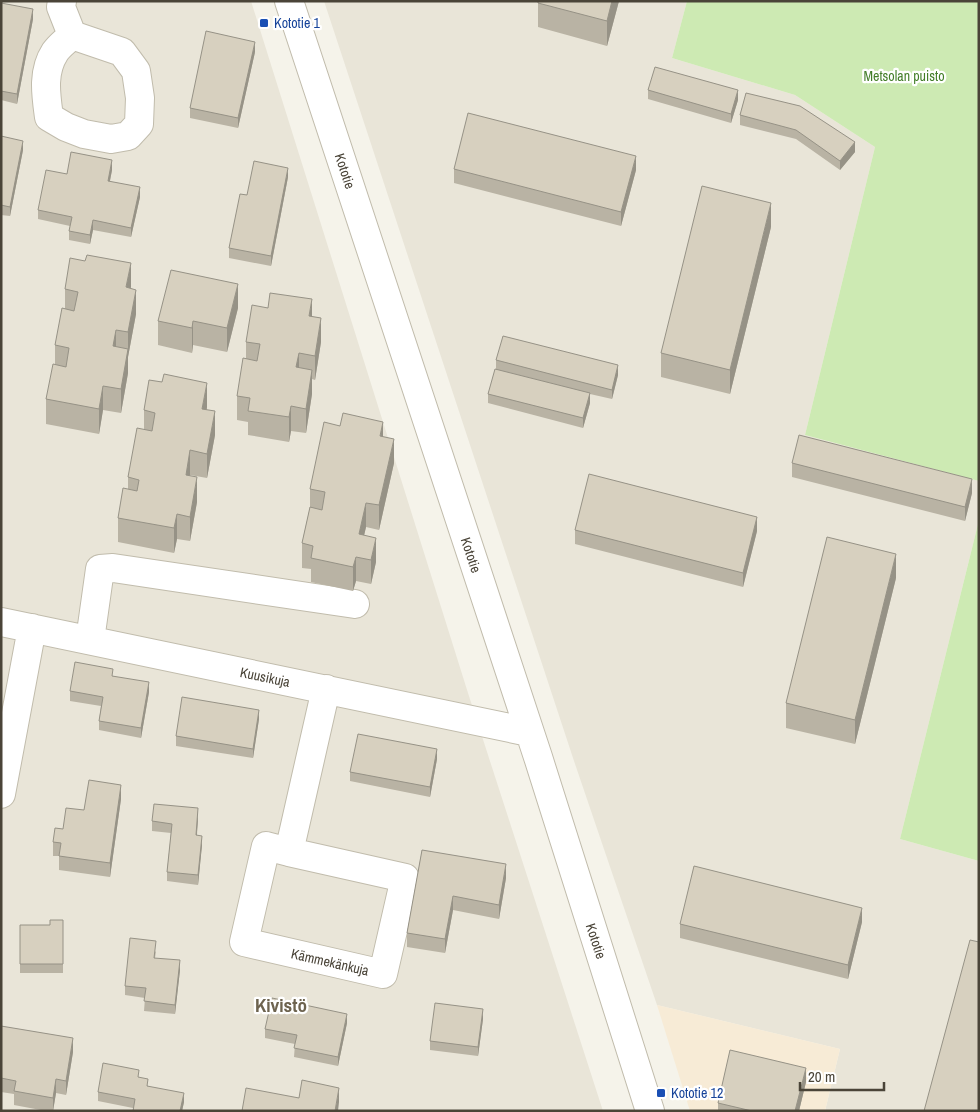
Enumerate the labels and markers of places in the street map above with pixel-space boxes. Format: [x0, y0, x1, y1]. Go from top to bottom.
place label: Kototie 1 [274, 14, 321, 32]
marker: Kototie 1 [258, 17, 270, 29]
place label: Kototie 12 [671, 1084, 723, 1102]
marker: Kototie 12 [655, 1087, 667, 1099]

